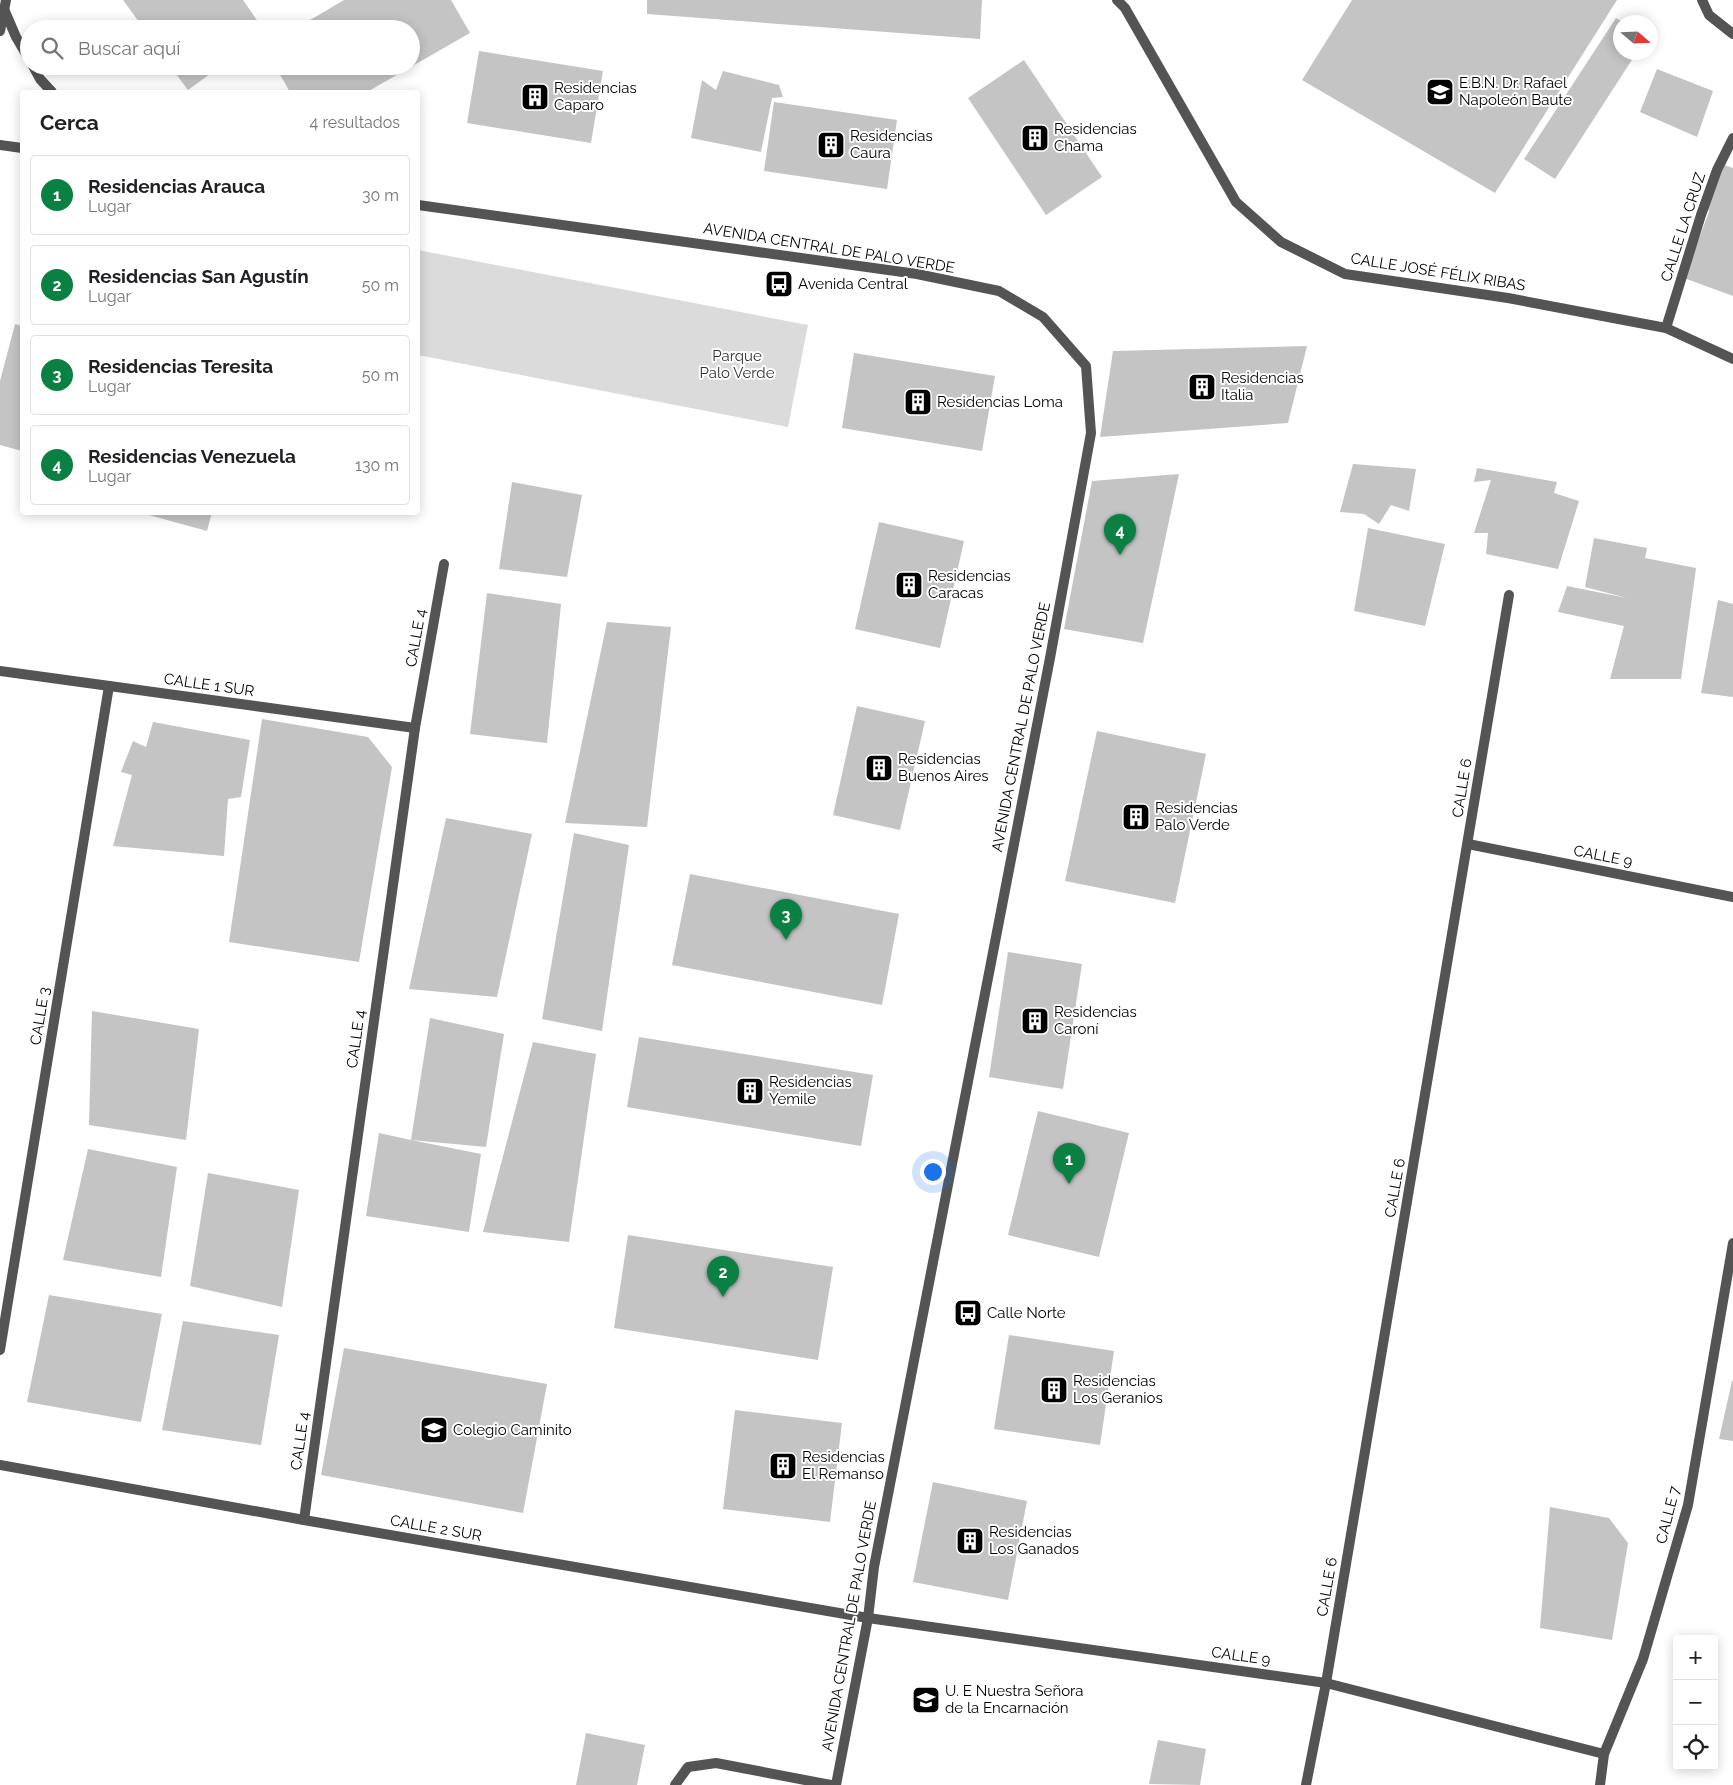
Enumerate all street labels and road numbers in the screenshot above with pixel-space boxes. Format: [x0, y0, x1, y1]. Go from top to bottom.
street label: CALLE LA CRUZ [1657, 170, 1709, 284]
street label: AVENIDA CENTRAL DE PALO VERDE [702, 219, 956, 277]
street label: CALLE JOSÉ FÉLIX RIBAS [1349, 249, 1527, 295]
street label: AVENIDA CENTRAL DE PALO VERDE [988, 601, 1054, 853]
street label: CALLE 4 [402, 607, 430, 669]
street label: CALLE 1 SUR [163, 670, 256, 700]
street label: CALLE 6 [1448, 757, 1476, 819]
street label: CALLE 9 [1572, 841, 1634, 871]
street label: CALLE 3 [27, 986, 53, 1046]
street label: CALLE 4 [343, 1009, 369, 1069]
street label: CALLE 6 [1381, 1157, 1409, 1219]
street label: CALLE 4 [287, 1411, 313, 1471]
street label: CALLE 7 [1652, 1484, 1684, 1546]
street label: AVENIDA CENTRAL DE PALO VERDE [818, 1499, 880, 1753]
street label: CALLE 2 SUR [389, 1511, 483, 1545]
street label: CALLE 6 [1313, 1556, 1341, 1618]
street label: CALLE 9 [1210, 1643, 1272, 1669]

